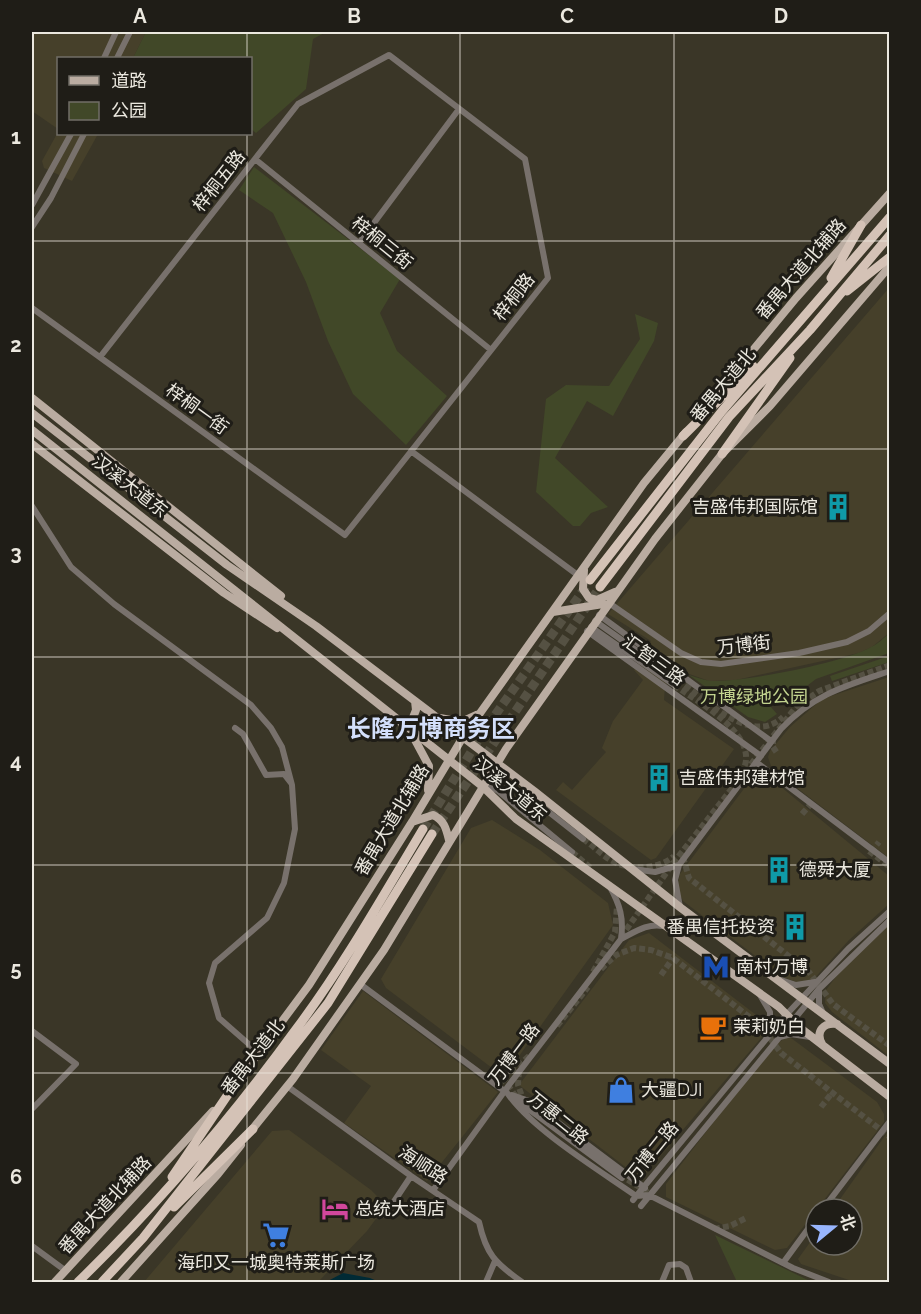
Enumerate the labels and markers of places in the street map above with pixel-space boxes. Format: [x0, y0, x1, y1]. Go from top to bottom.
building icon: 吉盛伟邦国际馆 [823, 492, 853, 522]
place label: 吉盛伟邦国际馆 [692, 496, 818, 517]
building icon: 吉盛伟邦建材馆 [644, 763, 674, 793]
place label: 吉盛伟邦建材馆 [679, 767, 805, 788]
building icon: 德舜大厦 [764, 855, 794, 885]
place label: 德舜大厦 [799, 859, 871, 880]
building icon: 番禺信托投资 [780, 912, 810, 942]
place label: 番禺信托投资 [667, 916, 775, 937]
metro station icon: 南村万博 [701, 952, 731, 982]
place label: 南村万博 [736, 956, 808, 977]
cafe icon: 茉莉奶白 [698, 1012, 728, 1042]
place label: 茉莉奶白 [733, 1016, 805, 1037]
shop icon: 大疆DJI [606, 1075, 636, 1105]
place label: 大疆DJI [641, 1079, 703, 1100]
hotel icon: 总统大酒店 [320, 1194, 350, 1224]
place label: 总统大酒店 [355, 1198, 445, 1219]
supermarket icon: 海印又一城奥特莱斯广场 [261, 1220, 291, 1250]
place label: 海印又一城奥特莱斯广场 [177, 1252, 375, 1273]

